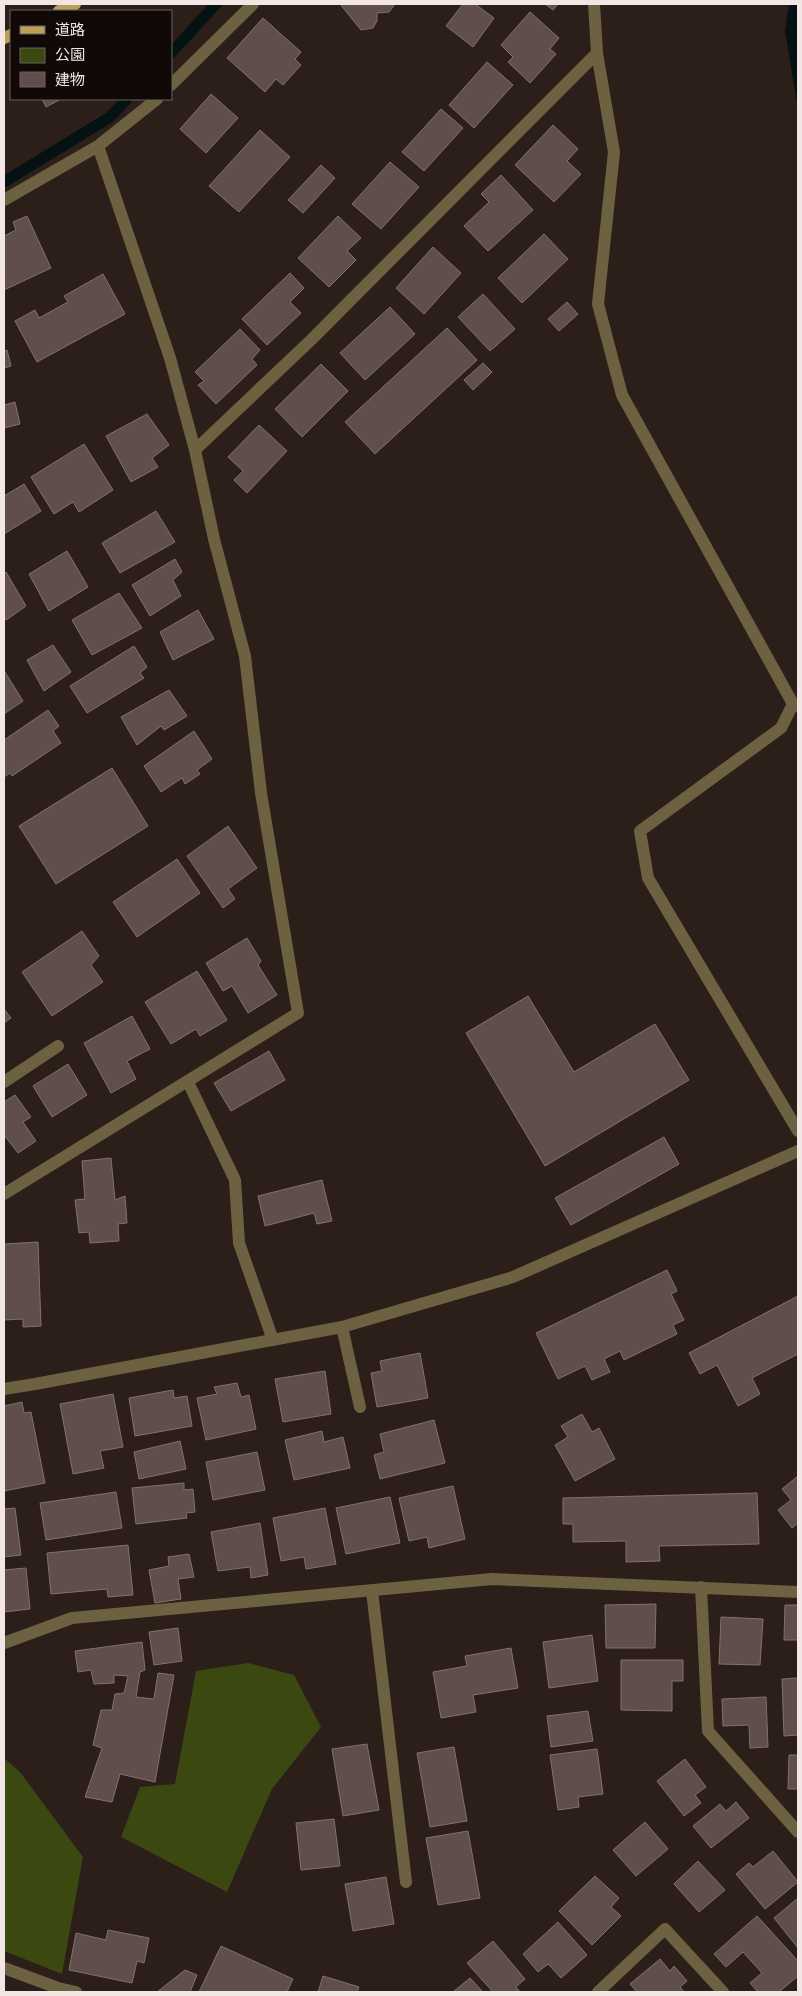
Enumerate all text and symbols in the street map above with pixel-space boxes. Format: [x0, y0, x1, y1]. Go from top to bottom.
legend [10, 10, 172, 100]
text: 道路 [55, 20, 85, 38]
text: 公園 [55, 45, 85, 63]
text: 建物 [55, 70, 85, 88]

